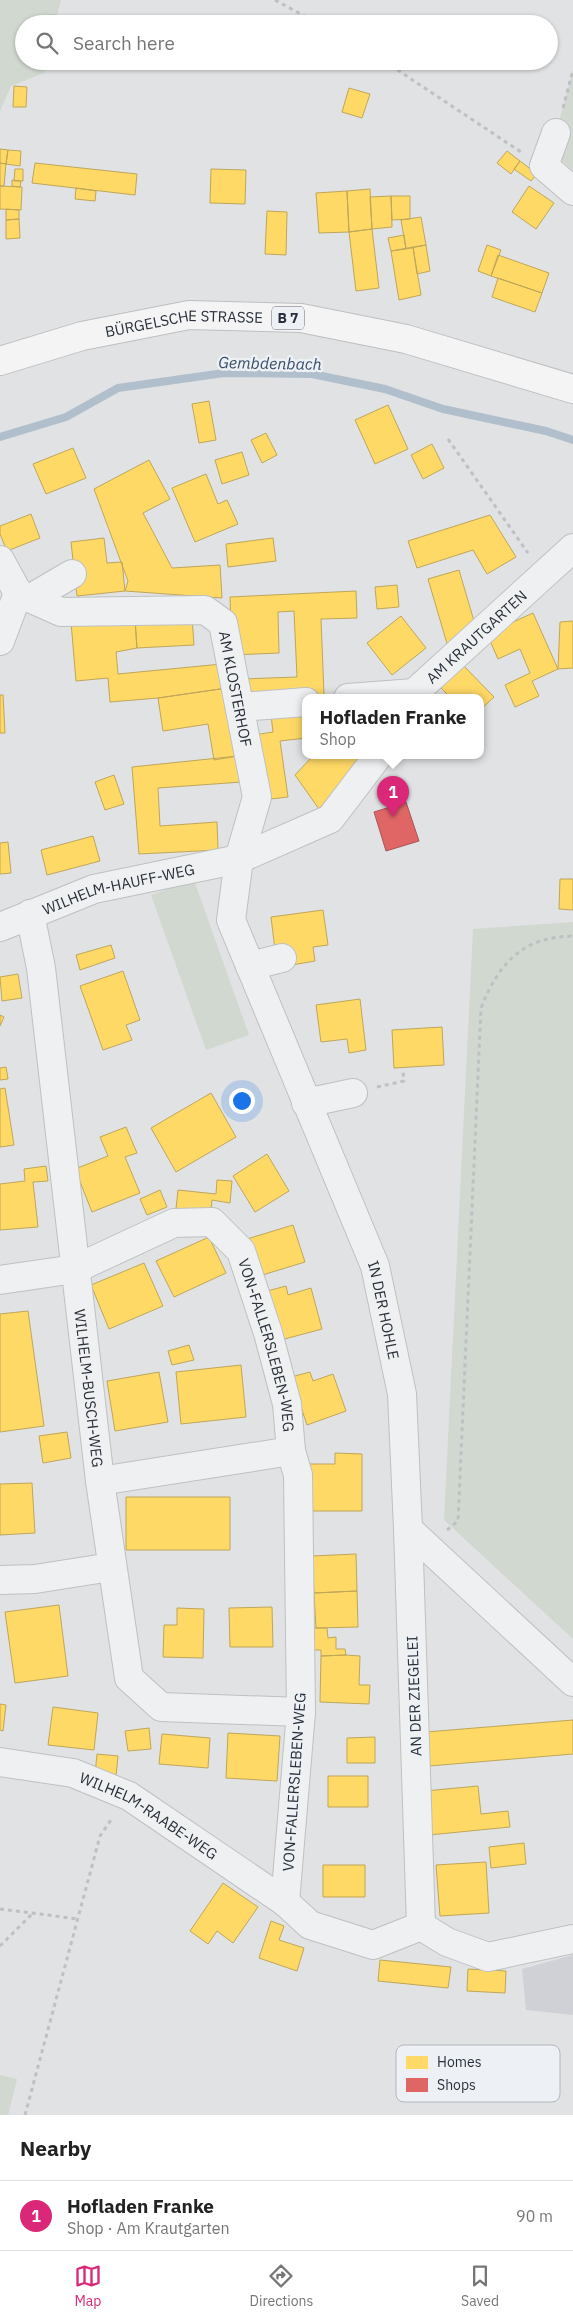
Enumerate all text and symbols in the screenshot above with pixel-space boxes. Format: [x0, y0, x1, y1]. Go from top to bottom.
search box [15, 15, 558, 70]
icon: search [33, 29, 61, 57]
text: Search here [73, 31, 175, 55]
street label: BÜRGELSCHE STRASSE [103, 305, 263, 341]
road number: B 7 [272, 306, 304, 330]
water label: Gembdenbach [218, 352, 322, 374]
street label: AM KRAUTGARTEN [422, 586, 530, 687]
street label: AM KLOSTERHOF [215, 629, 256, 749]
popup [302, 694, 484, 759]
text: Hofladen Franke [319, 705, 467, 729]
text: Shop [319, 729, 356, 749]
pin: 1 [377, 776, 409, 817]
street label: WILHELM-HAUFF-WEG [39, 859, 196, 918]
your location [229, 1088, 255, 1114]
street label: VON-FALLERSLEBEN-WEG [235, 1256, 299, 1433]
street label: IN DER HOHLE [364, 1258, 404, 1361]
street label: WILHELM-BUSCH-WEG [71, 1308, 108, 1468]
street label: AN DER ZIEGELEI [402, 1635, 426, 1757]
street label: VON-FALLERSLEBEN-WEG [278, 1692, 310, 1872]
street label: WILHELM-RAABE-WEG [77, 1767, 222, 1863]
legend [396, 2045, 560, 2102]
text: Homes [437, 2053, 482, 2071]
text: Shops [437, 2076, 476, 2094]
text: Nearby [20, 2134, 91, 2162]
text: Hofladen Franke [67, 2194, 214, 2218]
text: 1 [31, 2206, 41, 2226]
text: 90 m [516, 2206, 553, 2226]
text: Shop · Am Krautgarten [67, 2218, 230, 2238]
tab: Map [74, 2262, 102, 2310]
tab: Directions [250, 2262, 313, 2310]
tab: Saved [461, 2262, 499, 2310]

